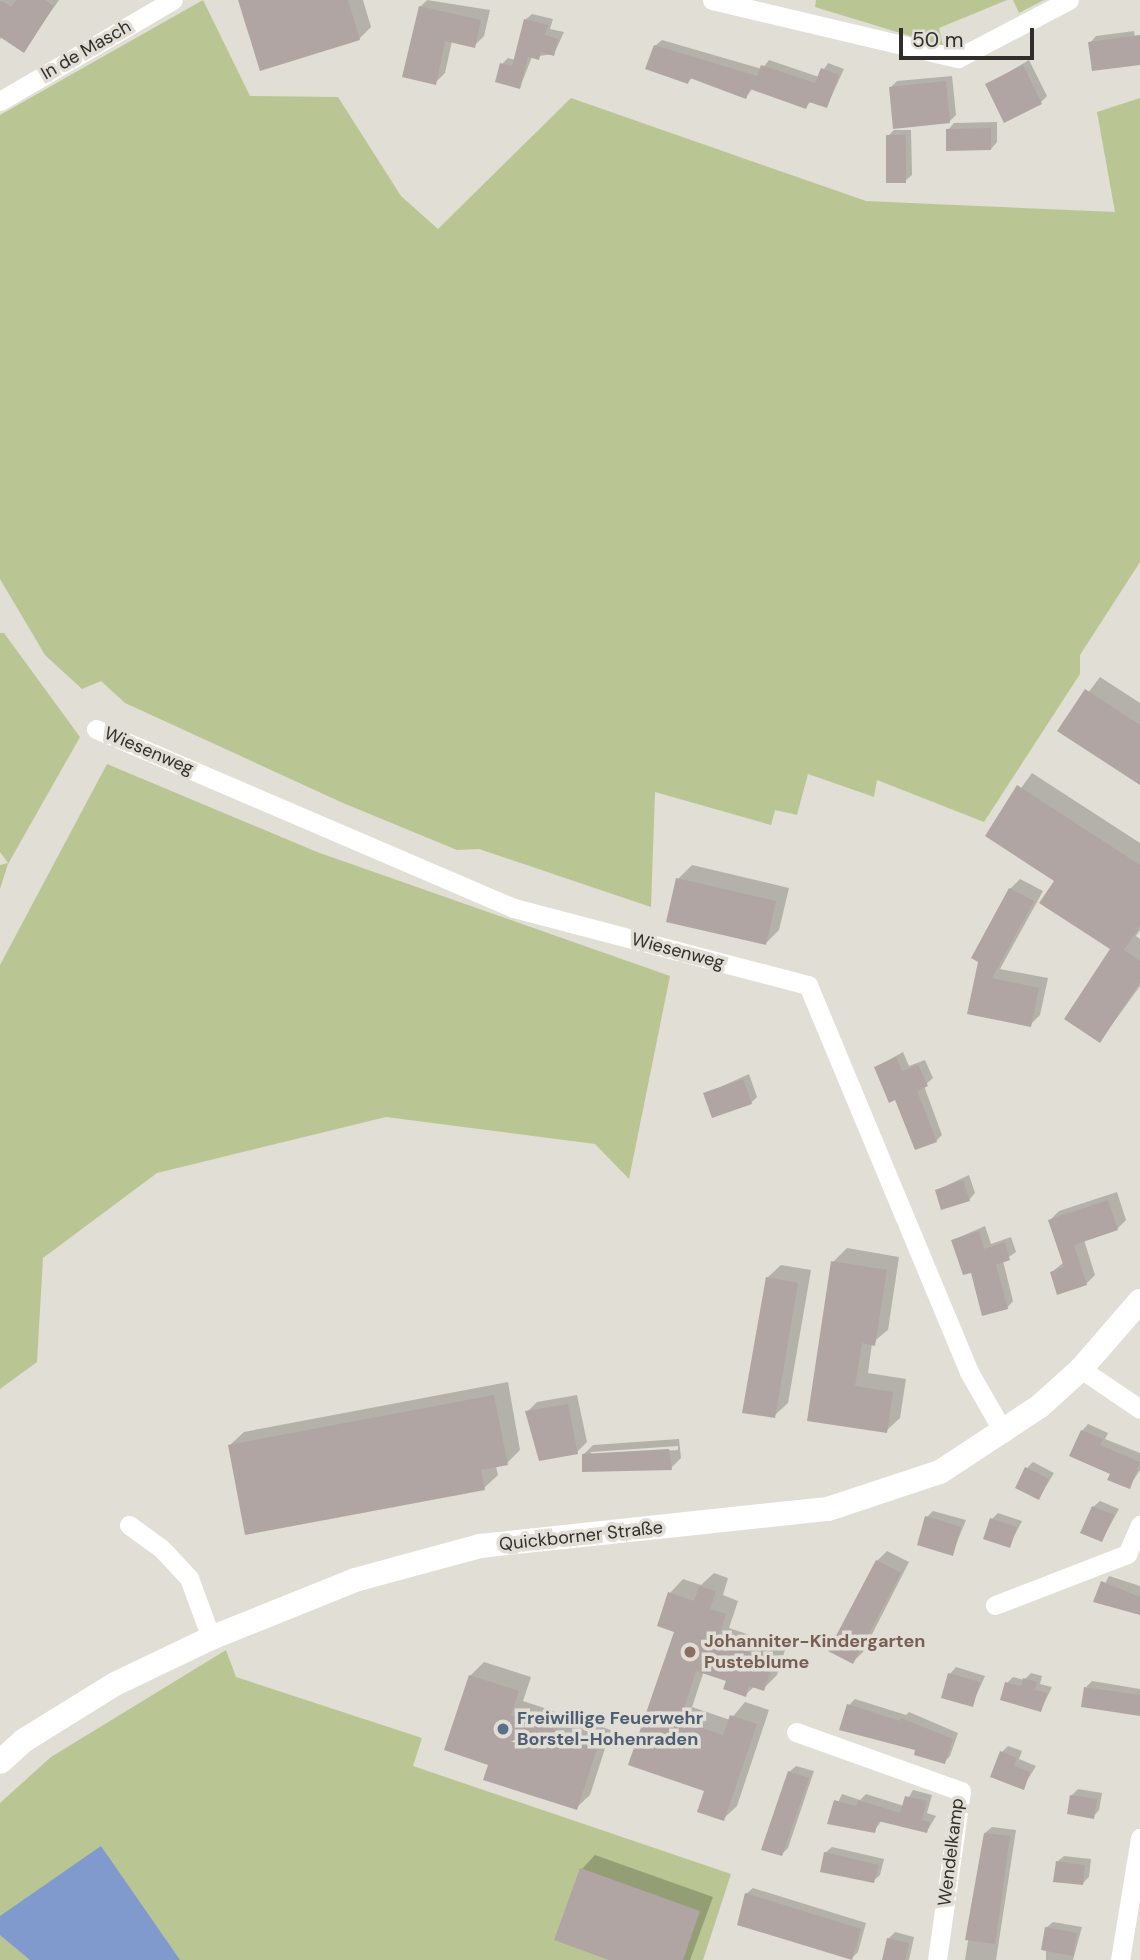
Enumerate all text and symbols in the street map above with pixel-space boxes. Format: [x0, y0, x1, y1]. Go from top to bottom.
scale bar [902, 14, 1037, 58]
street label: In de Masch [37, 16, 135, 84]
text: 50 m [912, 26, 963, 54]
street label: Wiesenweg [101, 722, 197, 780]
street label: Wiesenweg [629, 928, 727, 974]
street label: Quickborner Straße [498, 1517, 664, 1555]
place label: Johanniter-Kindergarten Pusteblume [704, 1631, 925, 1674]
marker: Johanniter-Kindergarten Pusteblume [682, 1644, 698, 1660]
place label: Freiwillige Feuerwehr Borstel-Hohenraden [517, 1708, 703, 1750]
marker: Freiwillige Feuerwehr Borstel-Hohenraden [495, 1721, 511, 1737]
street label: Wendelkamp [934, 1797, 968, 1907]

